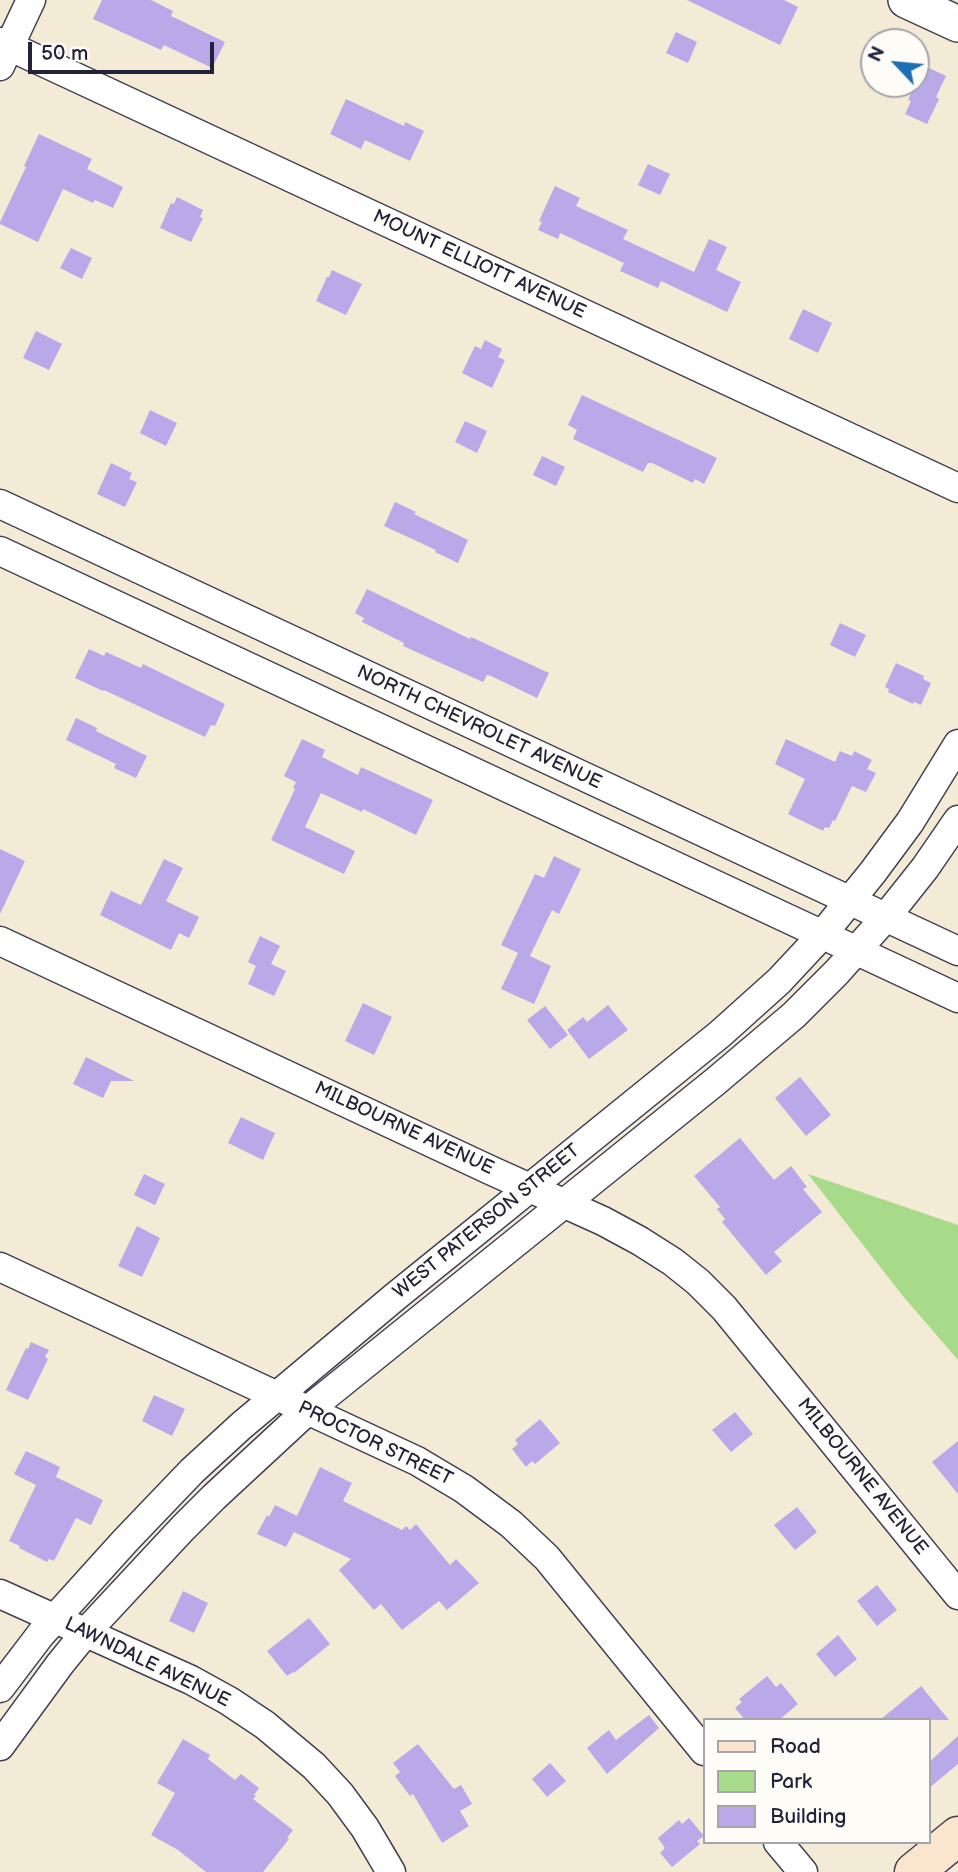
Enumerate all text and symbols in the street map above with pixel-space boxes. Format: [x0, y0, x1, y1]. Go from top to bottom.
scale bar [32, 28, 217, 72]
north arrow [860, 28, 930, 98]
text: 50 m [41, 41, 88, 66]
text: N [864, 43, 891, 66]
street label: MOUNT ELLIOTT AVENUE [369, 206, 589, 324]
street label: NORTH CHEVROLET AVENUE [353, 661, 605, 795]
street label: MILBOURNE AVENUE [311, 1077, 497, 1181]
street label: WEST PATERSON STREET [389, 1140, 585, 1304]
street label: MILBOURNE AVENUE [792, 1394, 932, 1560]
street label: PROCTOR STREET [294, 1397, 456, 1491]
street label: LAWNDALE AVENUE [60, 1613, 234, 1713]
legend [702, 1718, 930, 1844]
text: Road [770, 1734, 821, 1759]
text: Park [770, 1769, 812, 1794]
text: Building [770, 1804, 846, 1829]

